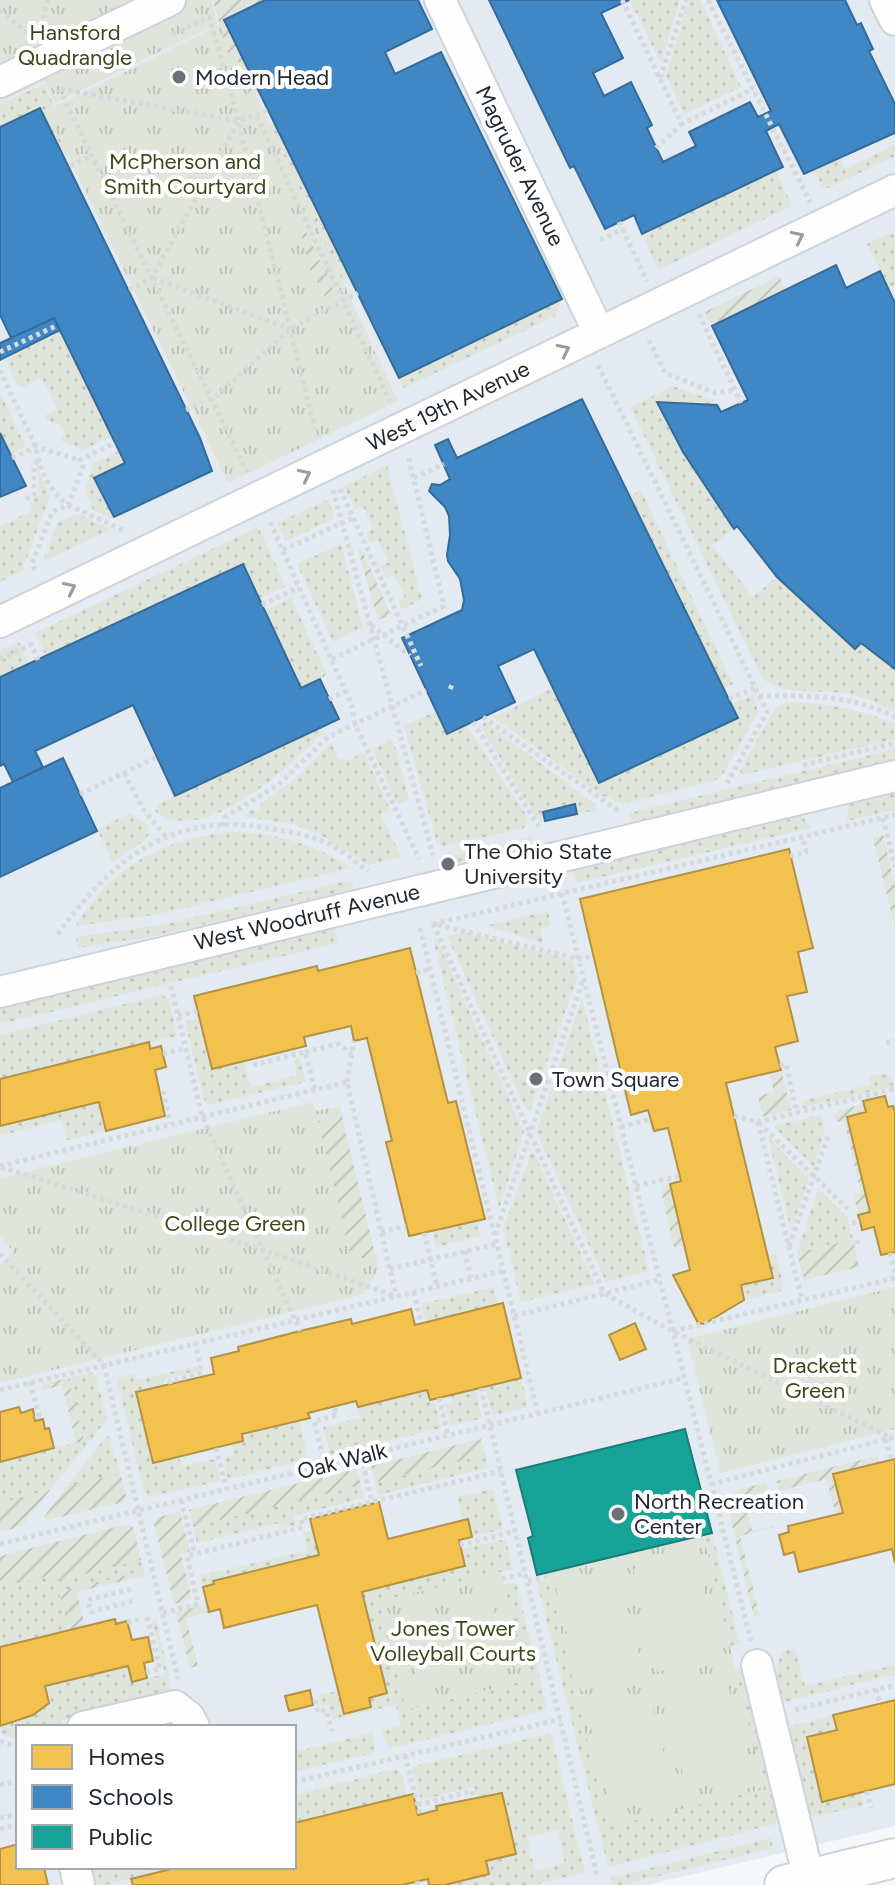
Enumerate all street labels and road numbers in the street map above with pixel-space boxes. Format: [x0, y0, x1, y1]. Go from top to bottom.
street label: Magruder Avenue [470, 82, 570, 250]
street label: West 19th Avenue [362, 355, 534, 457]
street label: West Woodruff Avenue [192, 878, 422, 956]
street label: Oak Walk [294, 1437, 390, 1485]

